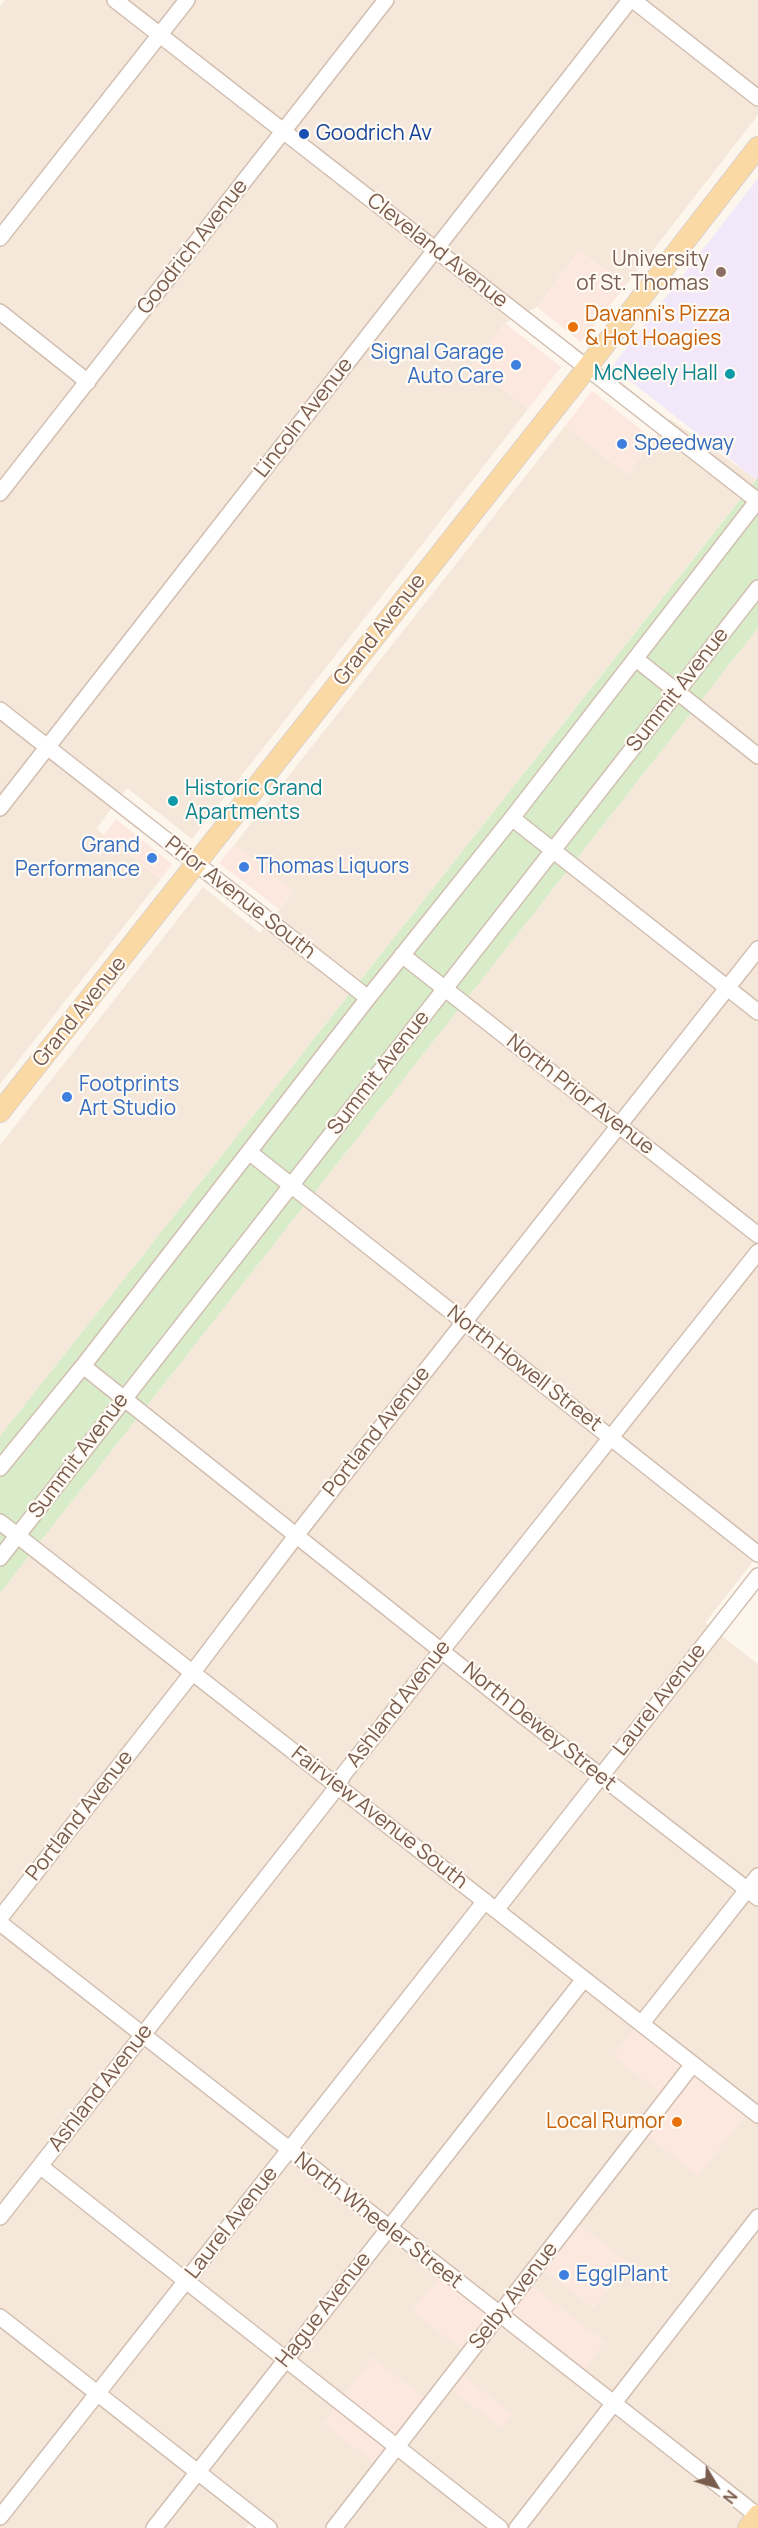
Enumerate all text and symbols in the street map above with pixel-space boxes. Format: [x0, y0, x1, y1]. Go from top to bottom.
place label: Goodrich Av [316, 121, 432, 147]
marker: Goodrich Av [297, 127, 311, 141]
street label: Goodrich Avenue [132, 174, 254, 320]
street label: Cleveland Avenue [362, 188, 512, 314]
place label: University of St. Thomas [576, 247, 709, 297]
marker: University of St. Thomas [714, 265, 728, 279]
place label: Davanni's Pizza & Hot Hoagies [585, 302, 730, 352]
marker: Davanni's Pizza & Hot Hoagies [566, 320, 580, 334]
place label: Signal Garage Auto Care [370, 340, 504, 390]
street label: Lincoln Avenue [249, 353, 359, 483]
marker: Signal Garage Auto Care [509, 358, 523, 372]
place label: McNeely Hall [594, 361, 718, 387]
marker: McNeely Hall [723, 367, 737, 381]
place label: Speedway [634, 431, 734, 457]
marker: Speedway [615, 437, 629, 451]
street label: Grand Avenue [329, 569, 431, 691]
street label: Summit Avenue [622, 623, 734, 757]
place label: Historic Grand Apartments [185, 776, 322, 826]
marker: Historic Grand Apartments [166, 794, 180, 808]
street label: Prior Avenue South [160, 831, 320, 965]
place label: Grand Performance [15, 833, 140, 883]
marker: Grand Performance [145, 851, 159, 865]
place label: Thomas Liquors [256, 854, 409, 880]
marker: Thomas Liquors [237, 860, 251, 874]
street label: Grand Avenue [28, 952, 132, 1072]
street label: Summit Avenue [323, 1006, 435, 1140]
street label: North Prior Avenue [501, 1029, 659, 1161]
place label: Footprints Art Studio [79, 1072, 179, 1122]
marker: Footprints Art Studio [60, 1090, 74, 1104]
street label: North Howell Street [442, 1301, 606, 1437]
street label: Portland Avenue [318, 1362, 436, 1502]
street label: Summit Avenue [24, 1388, 134, 1524]
street label: Ashland Avenue [342, 1635, 456, 1773]
street label: Laurel Avenue [608, 1639, 712, 1761]
street label: North Dewey Street [457, 1657, 621, 1797]
street label: Fairview Avenue South [286, 1741, 472, 1895]
street label: Portland Avenue [21, 1746, 139, 1886]
street label: Ashland Avenue [44, 2019, 158, 2157]
place label: Local Rumor [546, 2109, 665, 2135]
marker: Local Rumor [670, 2115, 684, 2129]
street label: North Wheeler Street [289, 2147, 467, 2295]
street label: Laurel Avenue [180, 2162, 284, 2284]
street label: Selby Avenue [464, 2237, 564, 2355]
street label: Hague Avenue [271, 2247, 377, 2373]
place label: Egg|Plant [576, 2262, 668, 2288]
marker: Egg|Plant [557, 2268, 571, 2282]
north arrow [686, 2456, 746, 2516]
text: N [718, 2486, 742, 2508]

